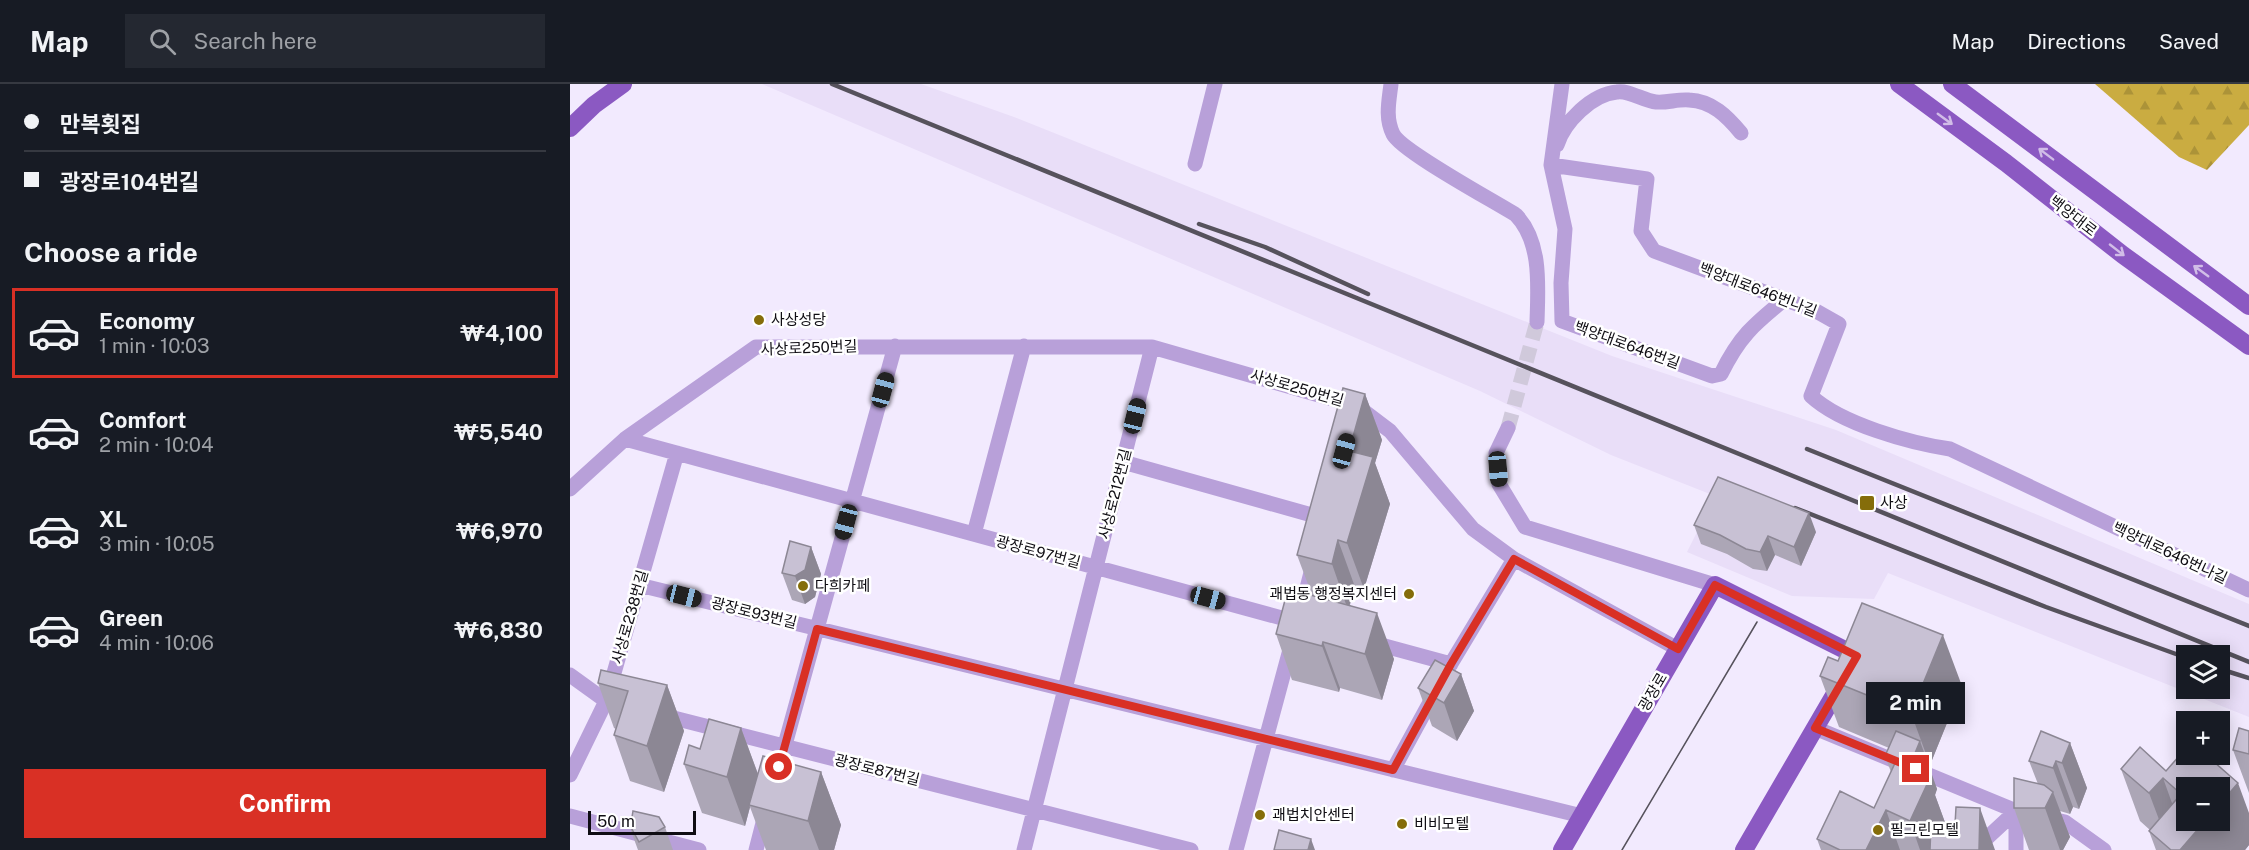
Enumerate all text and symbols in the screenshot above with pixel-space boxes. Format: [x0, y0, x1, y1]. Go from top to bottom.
search box [125, 14, 545, 68]
text: Map [30, 25, 89, 58]
icon: search [146, 25, 179, 58]
text: Search here [194, 28, 317, 54]
text: Map [1952, 29, 1994, 54]
text: Directions [2027, 29, 2126, 54]
text: Saved [2159, 29, 2219, 54]
text: 만복횟집 [60, 111, 141, 137]
one-way arrow [1937, 113, 1953, 125]
one-way arrow [2038, 148, 2054, 160]
text: 광장로104번길 [60, 169, 199, 195]
street label: 백양대로 [2046, 192, 2100, 239]
text: Choose a ride [24, 236, 198, 268]
one-way arrow [2108, 244, 2124, 257]
street label: 백양대로646번나길 [1697, 259, 1819, 320]
one-way arrow [2194, 265, 2210, 278]
icon: car [27, 306, 81, 360]
text: Economy [99, 308, 195, 334]
place label: 사상성당 [771, 311, 826, 328]
marker: 사상성당 [752, 313, 766, 327]
street label: 백양대로646번길 [1572, 318, 1682, 371]
text: ₩4,100 [460, 320, 543, 346]
text: 1 min · 10:03 [99, 334, 210, 358]
street label: 사상로250번길 [760, 337, 858, 358]
street label: 사상로250번길 [1248, 366, 1346, 409]
car [870, 370, 896, 410]
car [1122, 396, 1148, 436]
icon: car [27, 405, 81, 459]
text: Comfort [99, 407, 186, 433]
text: ₩5,540 [454, 419, 543, 445]
car [1331, 431, 1357, 471]
text: 2 min · 10:04 [99, 433, 214, 457]
street label: 사상로212번길 [1095, 447, 1134, 541]
car [1487, 450, 1509, 488]
marker: 사상 [1858, 494, 1876, 512]
place label: 사상 [1880, 494, 1908, 511]
car [833, 502, 859, 542]
icon: car [27, 504, 81, 558]
text: XL [99, 506, 127, 532]
text: ₩6,970 [456, 518, 543, 544]
street label: 백양대로646번나길 [2110, 518, 2230, 587]
text: 3 min · 10:05 [99, 532, 215, 556]
street label: 광장로97번길 [994, 532, 1082, 571]
street label: 사상로238번길 [608, 568, 651, 666]
place label: 다희카페 [815, 577, 870, 594]
marker: 다희카페 [796, 579, 810, 593]
car [664, 583, 704, 609]
car [1188, 585, 1228, 611]
place label: 괘법동 행정복지센터 [1269, 585, 1397, 602]
marker: 괘법동 행정복지센터 [1402, 587, 1416, 601]
street label: 광장로93번길 [710, 594, 799, 631]
icon: car [27, 603, 81, 657]
text: Green [99, 605, 163, 631]
text: ₩6,830 [454, 617, 543, 643]
text: 4 min · 10:06 [99, 631, 214, 655]
map controls [2176, 645, 2230, 831]
button: layers [2176, 645, 2230, 699]
street label: 광장로 [1635, 670, 1670, 714]
callout: 2 min [1866, 682, 1966, 724]
text: 2 min [1889, 691, 1942, 715]
button: + [2176, 711, 2230, 765]
street label: 광장로87번길 [833, 751, 922, 788]
route start [765, 753, 792, 780]
route end [1902, 755, 1929, 782]
button: Confirm [24, 769, 546, 838]
button: − [2176, 777, 2230, 831]
place label: 괘법치안센터 [1272, 806, 1355, 823]
scale bar [588, 808, 696, 836]
marker: 괘법치안센터 [1253, 808, 1267, 822]
text: 50 m [597, 812, 635, 831]
place label: 비비모텔 [1414, 815, 1469, 832]
marker: 비비모텔 [1395, 817, 1409, 831]
place label: 필그린모텔 [1890, 821, 1959, 838]
marker: 필그린모텔 [1871, 823, 1885, 837]

